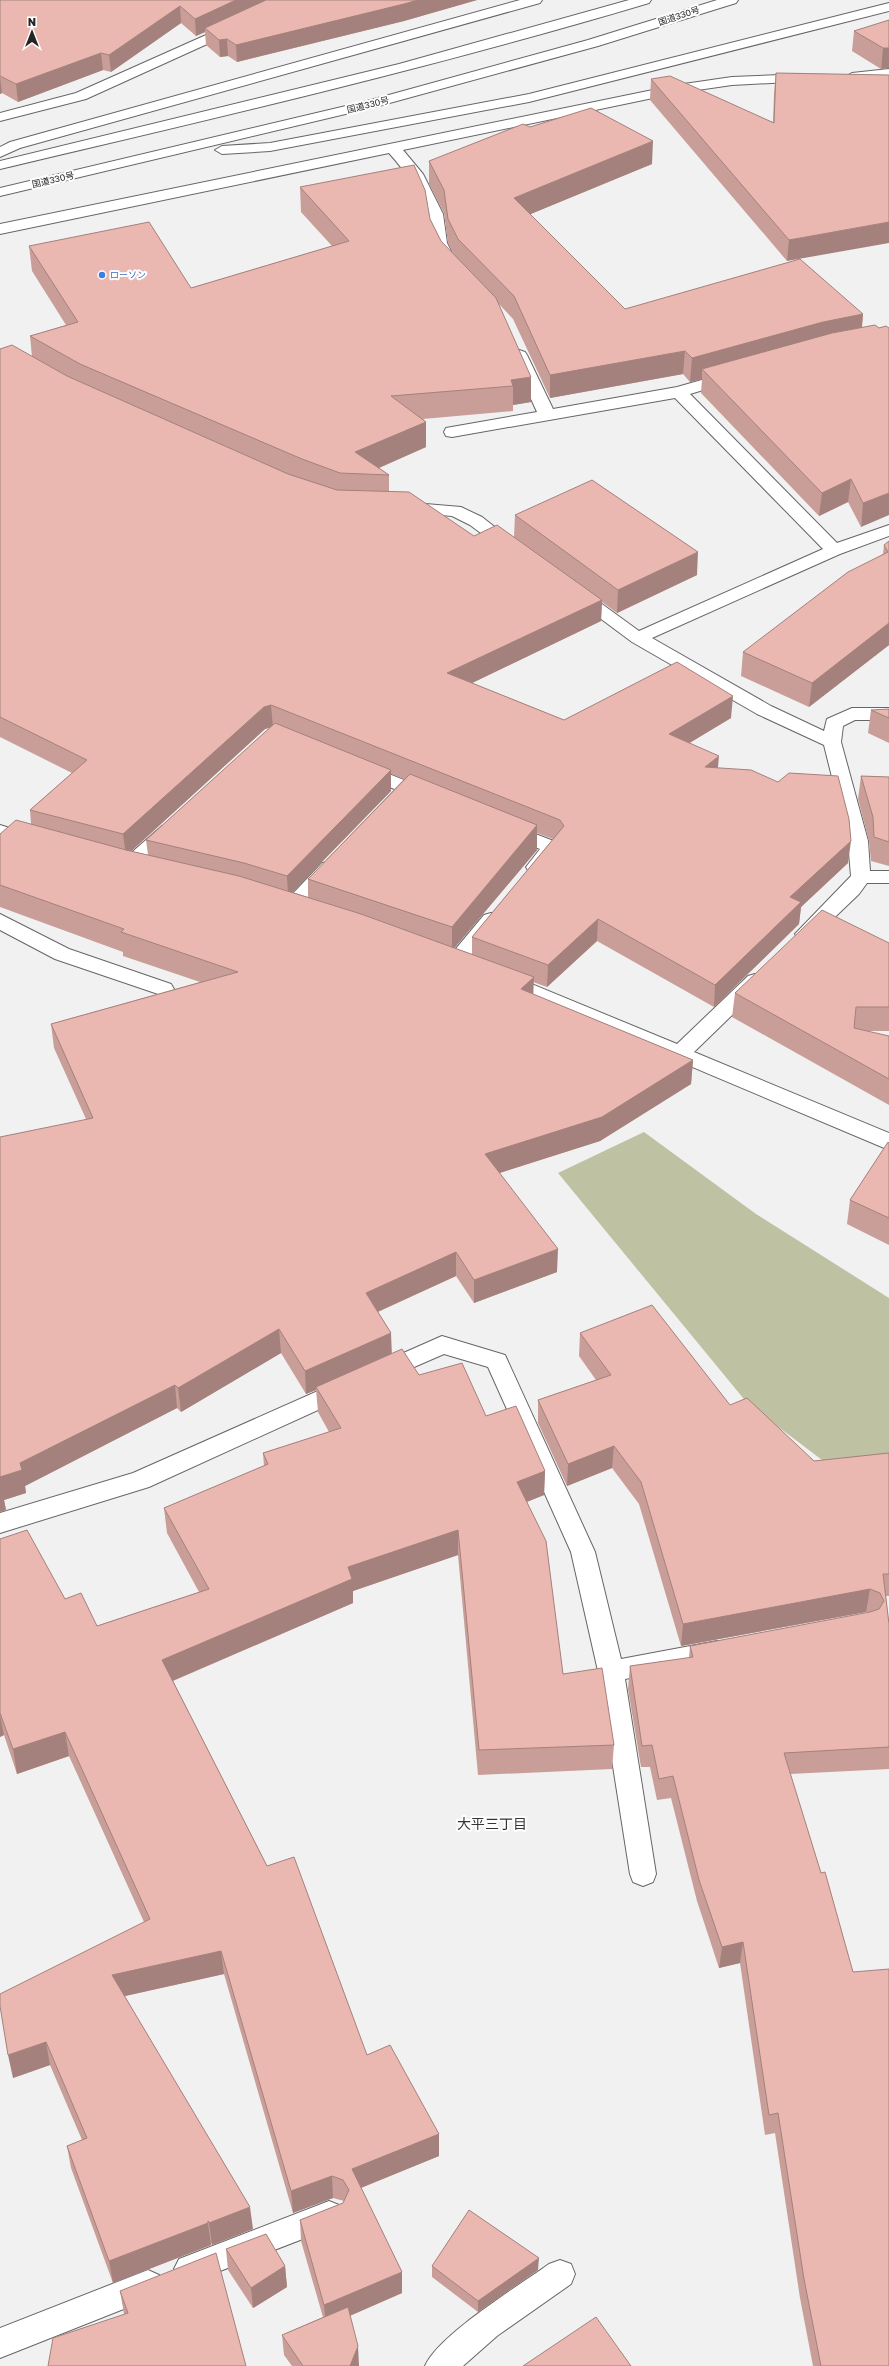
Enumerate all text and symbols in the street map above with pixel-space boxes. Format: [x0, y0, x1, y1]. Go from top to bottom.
street label: 国道330号 [657, 4, 701, 27]
north arrow [12, 12, 52, 52]
text: N [28, 15, 36, 28]
street label: 国道330号 [346, 94, 390, 115]
street label: 国道330号 [31, 169, 75, 190]
place label: ローソン [110, 269, 146, 280]
marker: ローソン [97, 270, 107, 280]
district label: 大平三丁目 [457, 1815, 527, 1832]

